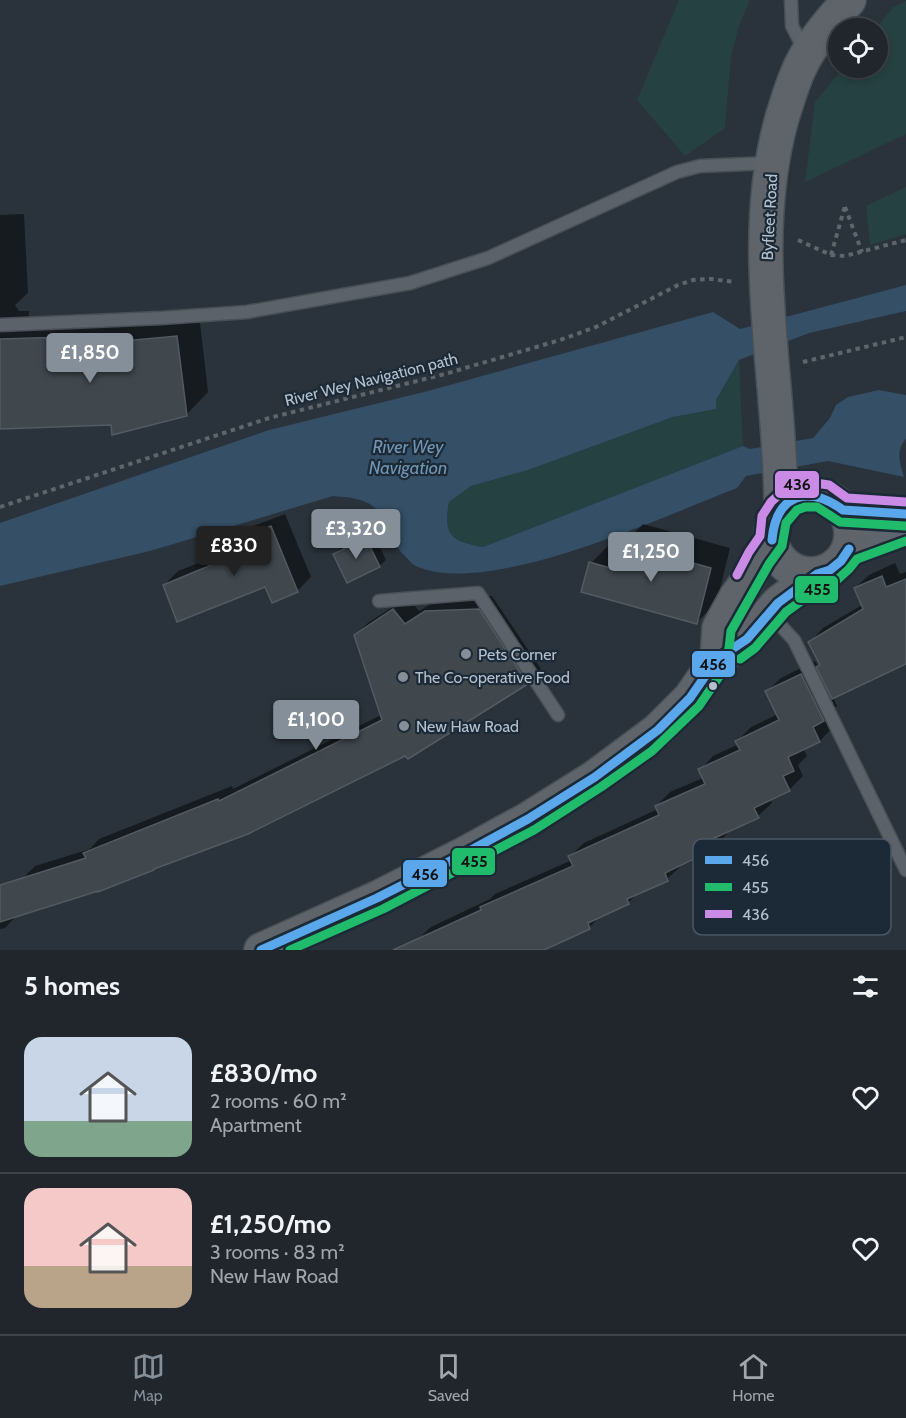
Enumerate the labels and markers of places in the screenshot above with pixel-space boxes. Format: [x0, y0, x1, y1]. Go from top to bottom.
pin: £1,850 [41, 333, 139, 384]
pin: £3,320 [307, 509, 405, 560]
pin: £830 [198, 526, 270, 577]
pin: £1,250 [602, 532, 700, 583]
place label: Pets Corner [478, 645, 557, 664]
marker: Pets Corner [459, 647, 473, 661]
place label: The Co-operative Food [415, 668, 570, 687]
marker: The Co-operative Food [396, 670, 410, 684]
unlabelled marker [707, 680, 719, 692]
pin: £1,100 [267, 700, 365, 751]
place label: New Haw Road [416, 717, 519, 736]
marker: New Haw Road [397, 719, 411, 733]

